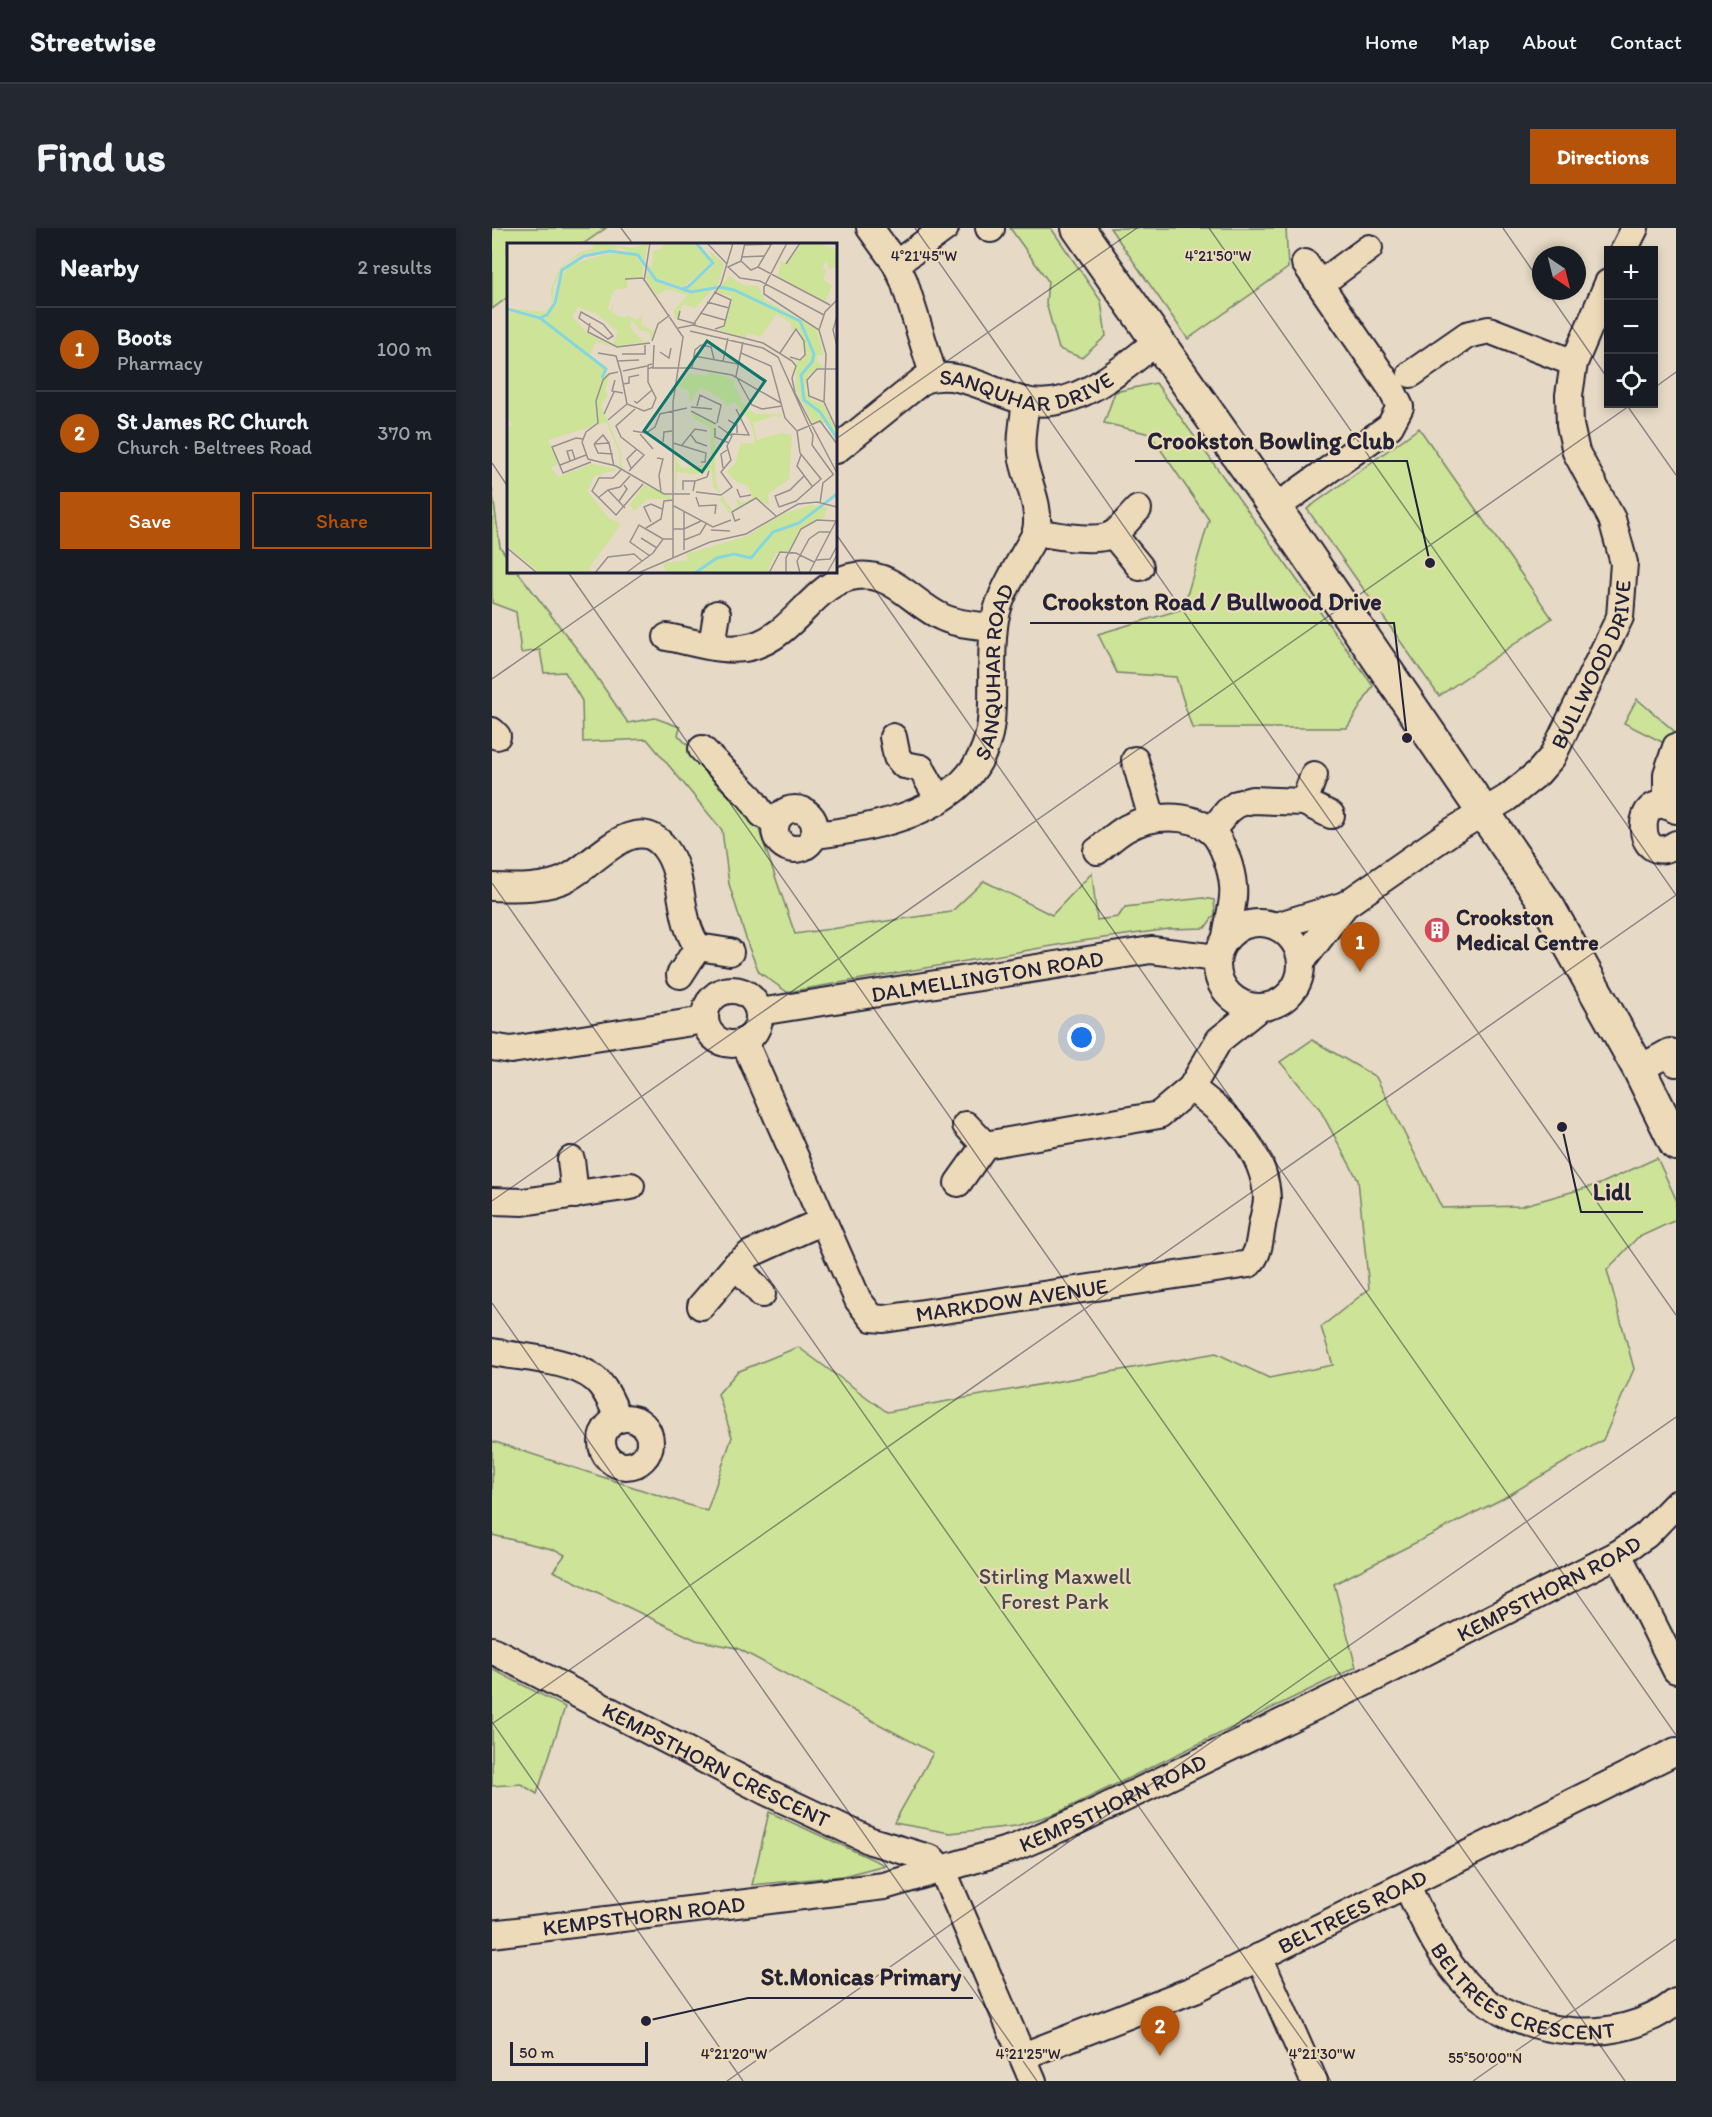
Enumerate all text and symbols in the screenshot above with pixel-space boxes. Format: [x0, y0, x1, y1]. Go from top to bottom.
text: Streetwise [30, 24, 156, 58]
text: Home [1365, 29, 1418, 54]
text: Map [1451, 29, 1490, 54]
text: About [1523, 29, 1577, 54]
text: Contact [1610, 29, 1682, 54]
button: Directions [1530, 129, 1676, 184]
text: Find us [36, 131, 166, 182]
inset map [507, 243, 837, 573]
north arrow [1532, 246, 1586, 300]
map controls [1604, 246, 1658, 408]
button: + [1604, 246, 1658, 300]
text: 4°21'45"W [891, 247, 957, 265]
text: 4°21'50"W [1185, 247, 1251, 265]
text: Nearby [60, 251, 139, 283]
text: 2 results [358, 255, 432, 279]
button: − [1604, 300, 1658, 354]
text: Boots [117, 324, 172, 351]
text: 1 [75, 337, 84, 361]
text: 100 m [377, 337, 432, 361]
text: Pharmacy [117, 351, 203, 375]
button: locate [1604, 354, 1658, 408]
street label: SANQUHAR DRIVE [939, 364, 1118, 417]
text: St James RC Church [117, 408, 308, 435]
callout: Crookston Bowling Club [1135, 419, 1407, 461]
text: 2 [74, 421, 85, 445]
text: 370 m [378, 421, 432, 445]
text: Crookston Bowling Club [1147, 426, 1395, 456]
text: Church · Beltrees Road [117, 435, 312, 459]
button: Save [60, 492, 240, 549]
button: Share [252, 492, 432, 549]
street label: SANQUHAR ROAD [968, 579, 1020, 764]
street label: BULLWOOD DRIVE [1545, 579, 1637, 753]
callout: Crookston Road / Bullwood Drive [1030, 581, 1394, 623]
text: Crookston Road / Bullwood Drive [1042, 587, 1382, 616]
place label: Crookston Medical Centre [1456, 904, 1599, 956]
building icon: Crookston Medical Centre [1422, 915, 1452, 945]
pin: 1 [1340, 922, 1380, 972]
street label: DALMELLINGTON ROAD [869, 945, 1105, 1008]
your location [1067, 1023, 1096, 1052]
callout: Lidl [1581, 1170, 1643, 1212]
text: Lidl [1593, 1177, 1631, 1206]
street label: MARKDOW AVENUE [914, 1272, 1110, 1328]
street label: KEMPSTHORN ROAD [1452, 1529, 1646, 1648]
park label: Stirling Maxwell Forest Park [979, 1563, 1131, 1615]
street label: KEMPSTHORN CRESCENT [598, 1696, 835, 1834]
street label: KEMPSTHORN ROAD [1015, 1748, 1211, 1858]
street label: BELTREES ROAD [1273, 1863, 1432, 1960]
street label: KEMPSTHORN ROAD [541, 1890, 747, 1942]
street label: BELTREES CRESCENT [1425, 1938, 1617, 2046]
callout: St.Monicas Primary [748, 1956, 973, 1998]
text: St.Monicas Primary [761, 1962, 962, 1992]
pin: 2 [1140, 2006, 1180, 2056]
scale bar [510, 2039, 648, 2066]
text: 50 m [519, 2043, 554, 2062]
text: 4°21'20"W [701, 2045, 767, 2063]
text: 4°21'25"W [995, 2045, 1061, 2063]
text: 4°21'30"W [1289, 2045, 1356, 2063]
text: 55°50'00"N [1448, 2049, 1522, 2067]

